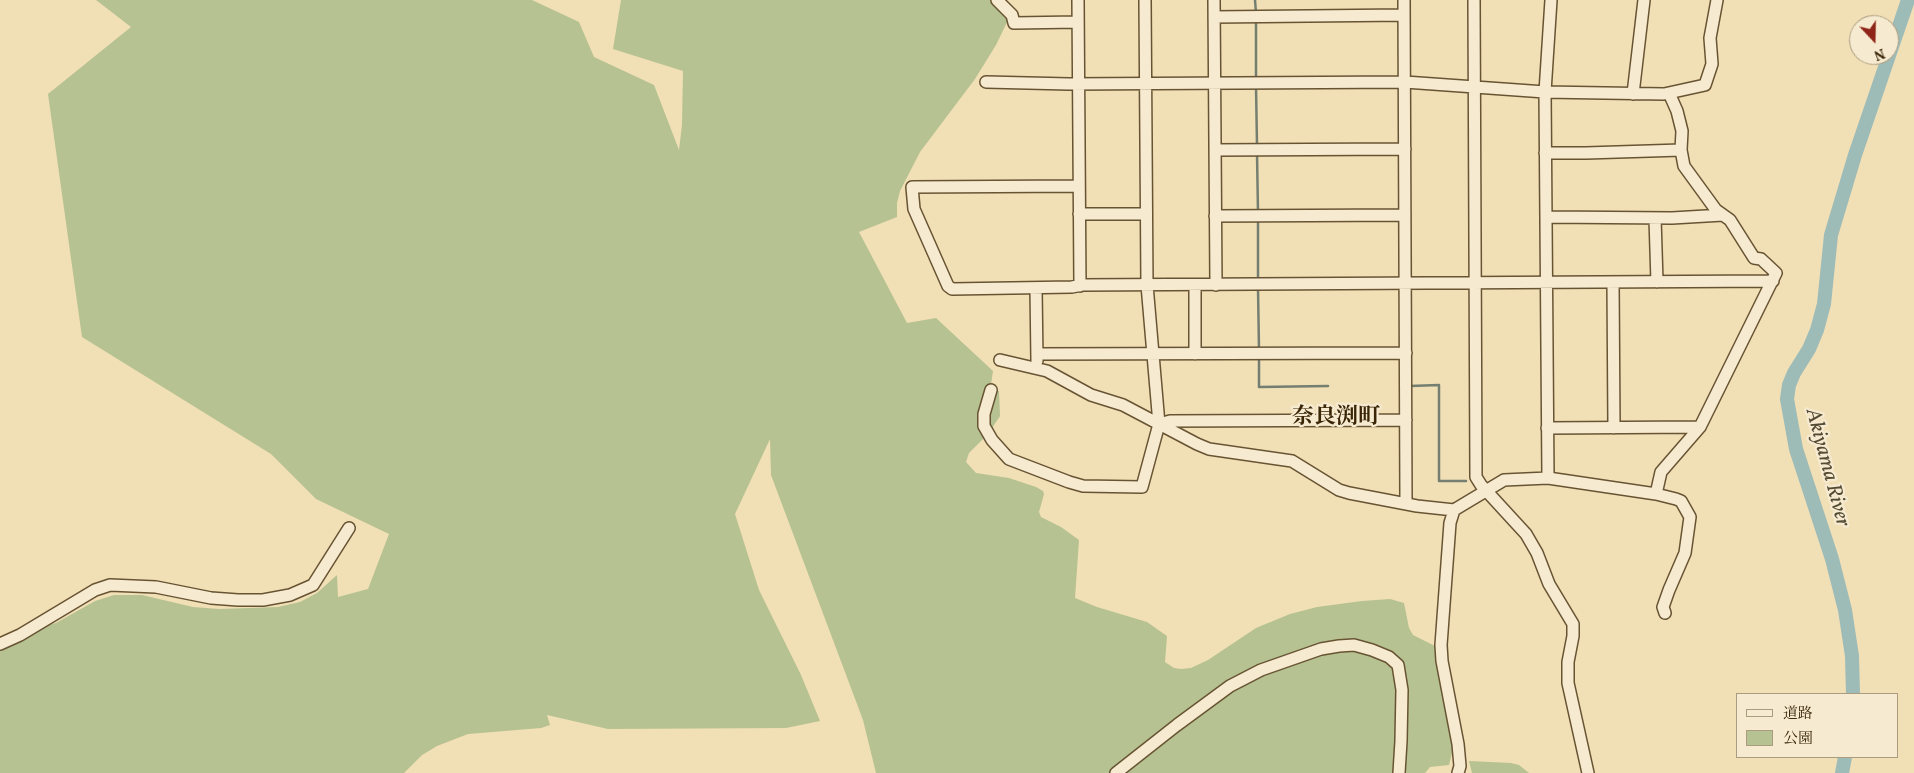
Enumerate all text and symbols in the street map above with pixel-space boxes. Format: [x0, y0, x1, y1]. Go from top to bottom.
north arrow [1849, 15, 1899, 65]
text: N [1871, 43, 1887, 64]
district label: 奈良渕町 [1292, 406, 1380, 432]
water label: Akiyama River [1798, 406, 1854, 530]
legend [1736, 693, 1899, 758]
text: 道路 [1783, 704, 1813, 725]
text: 公園 [1783, 729, 1813, 750]

